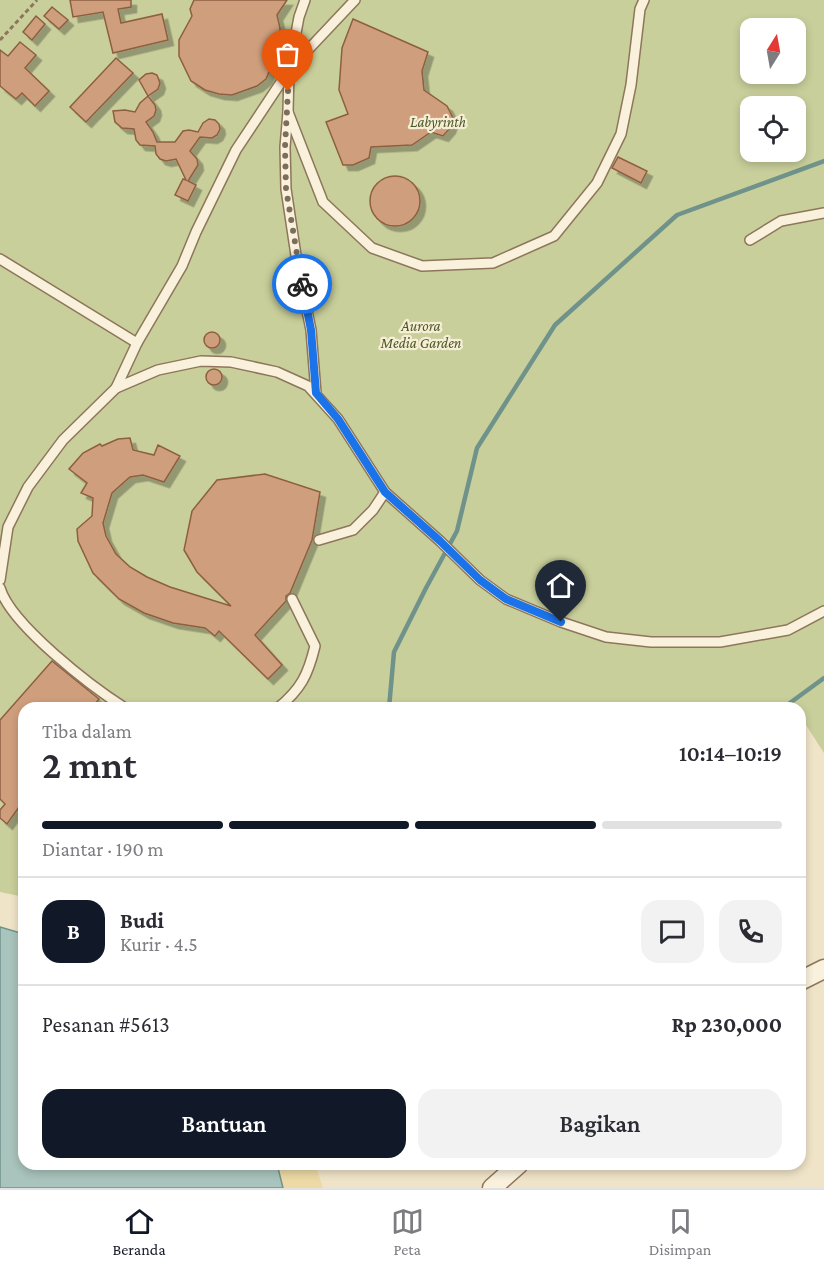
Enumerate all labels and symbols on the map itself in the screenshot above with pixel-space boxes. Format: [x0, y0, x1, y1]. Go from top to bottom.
north arrow [740, 18, 806, 84]
pin [262, 29, 313, 91]
park label: Labyrinth [410, 114, 466, 131]
courier [272, 254, 332, 314]
park label: Aurora Media Garden [380, 318, 462, 351]
pin [535, 560, 586, 622]

